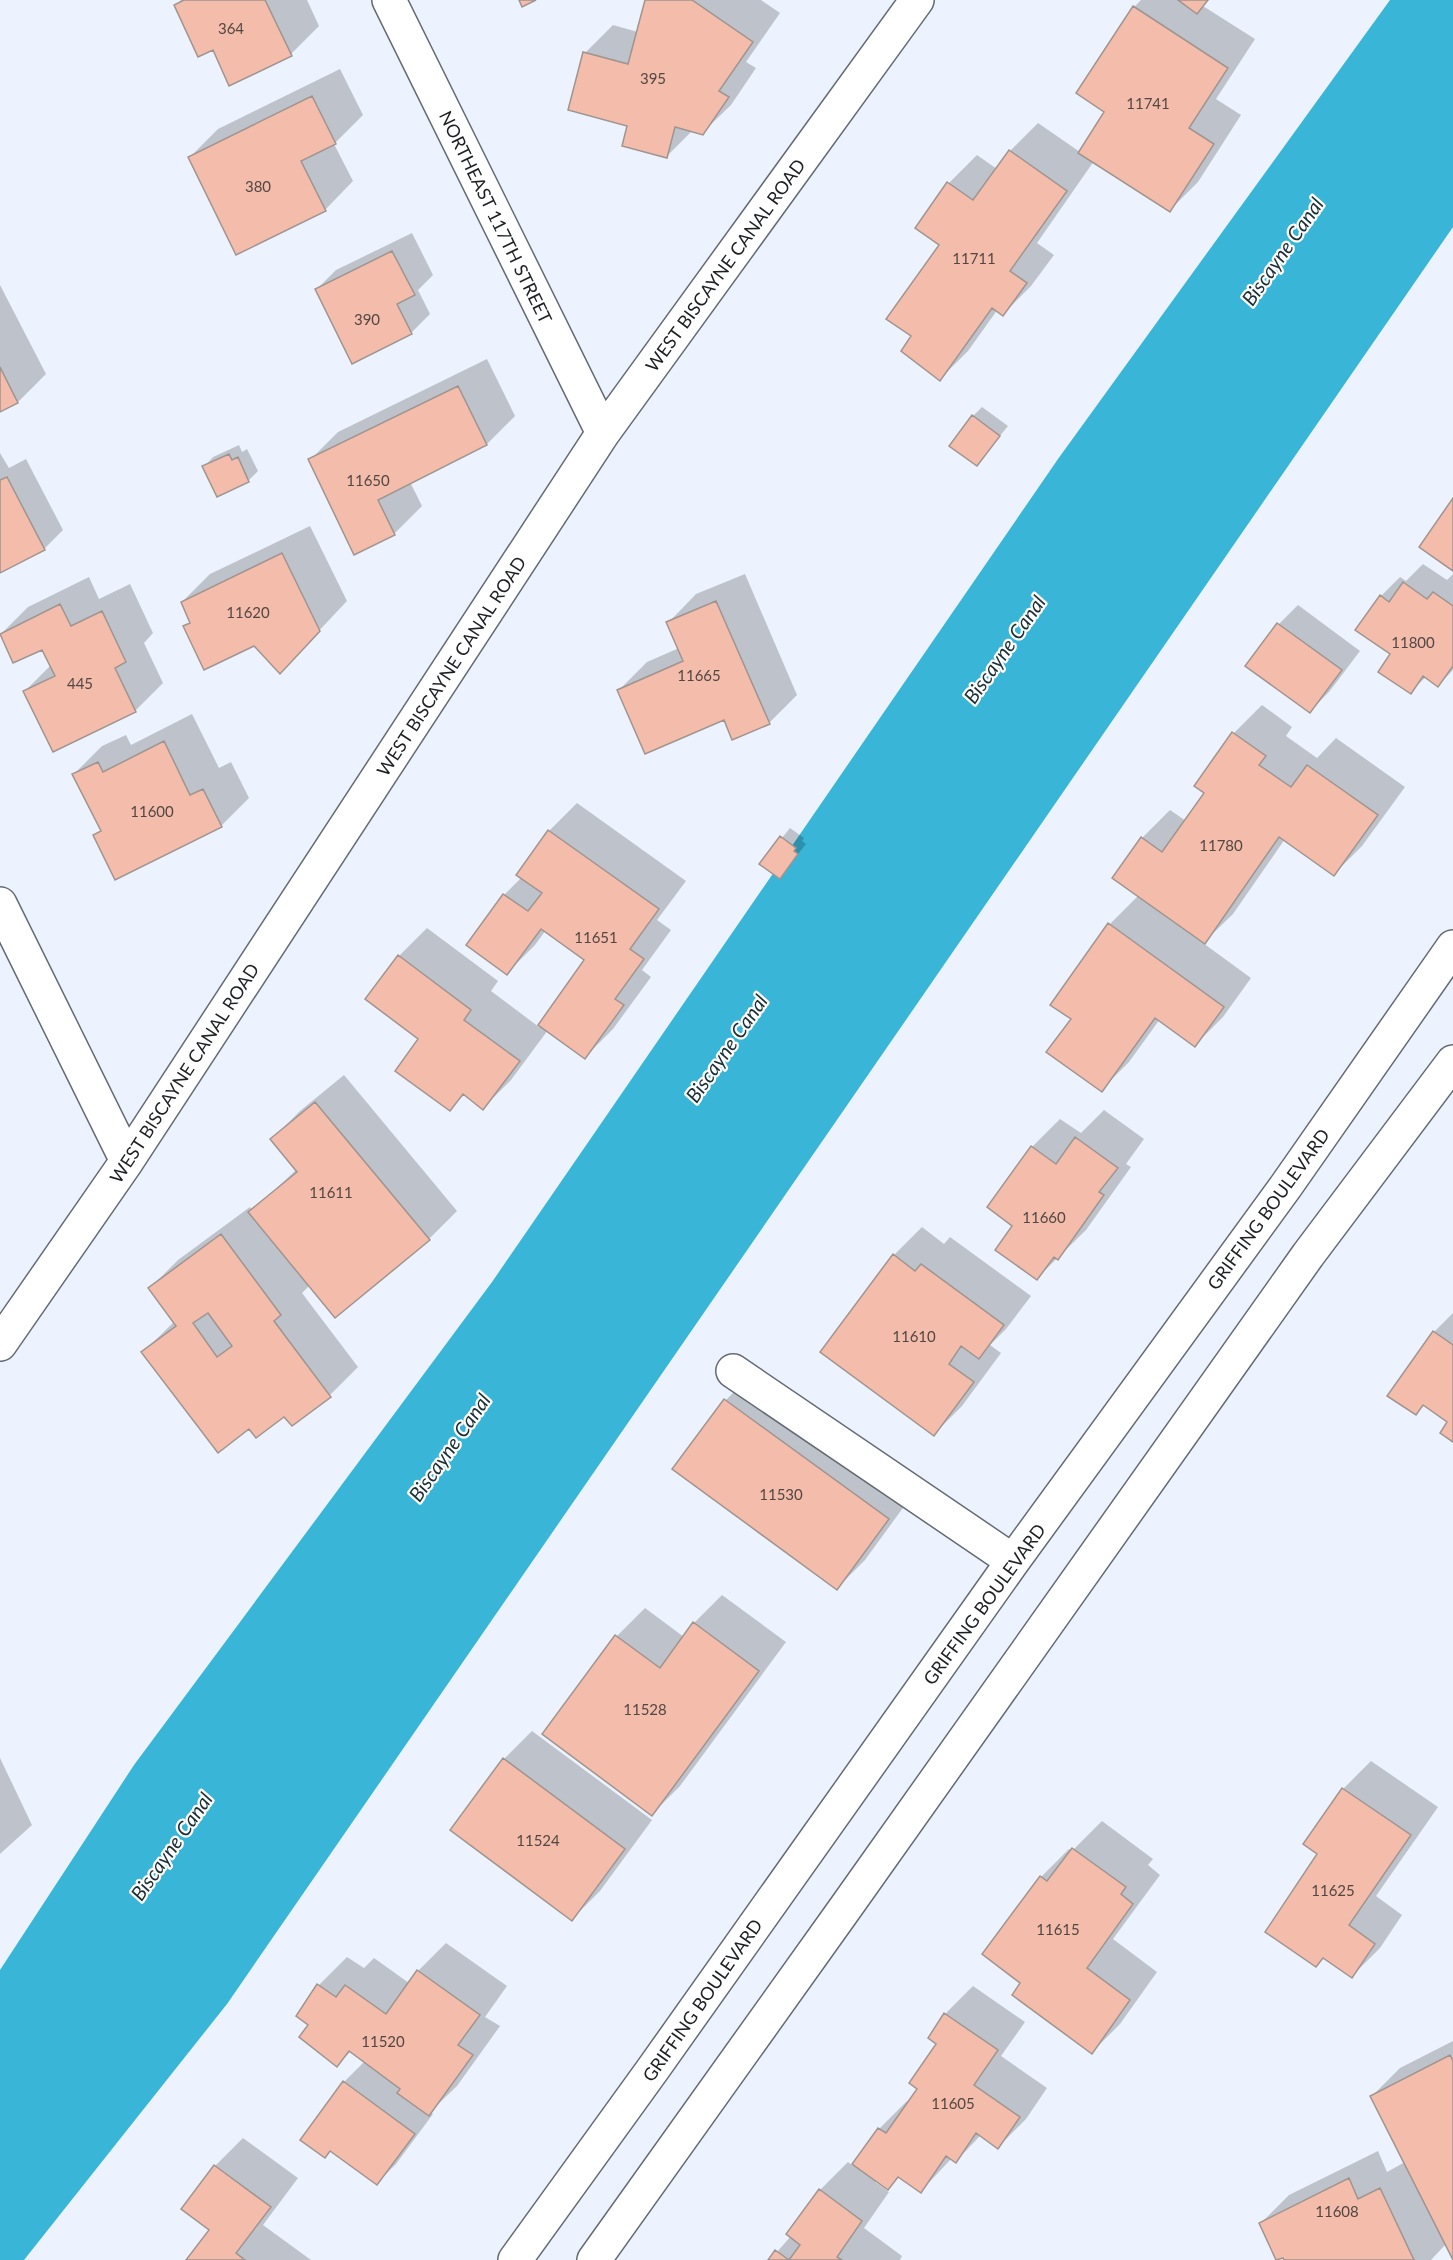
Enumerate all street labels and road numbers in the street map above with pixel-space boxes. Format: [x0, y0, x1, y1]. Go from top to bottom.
street label: NORTHEAST 117TH STREET [435, 107, 557, 327]
street label: WEST BISCAYNE CANAL ROAD [640, 154, 810, 376]
street label: WEST BISCAYNE CANAL ROAD [372, 552, 530, 780]
street label: WEST BISCAYNE CANAL ROAD [105, 959, 263, 1187]
street label: GRIFFING BOULEVARD [1202, 1124, 1334, 1294]
street label: GRIFFING BOULEVARD [918, 1519, 1050, 1689]
street label: GRIFFING BOULEVARD [637, 1914, 767, 2086]

